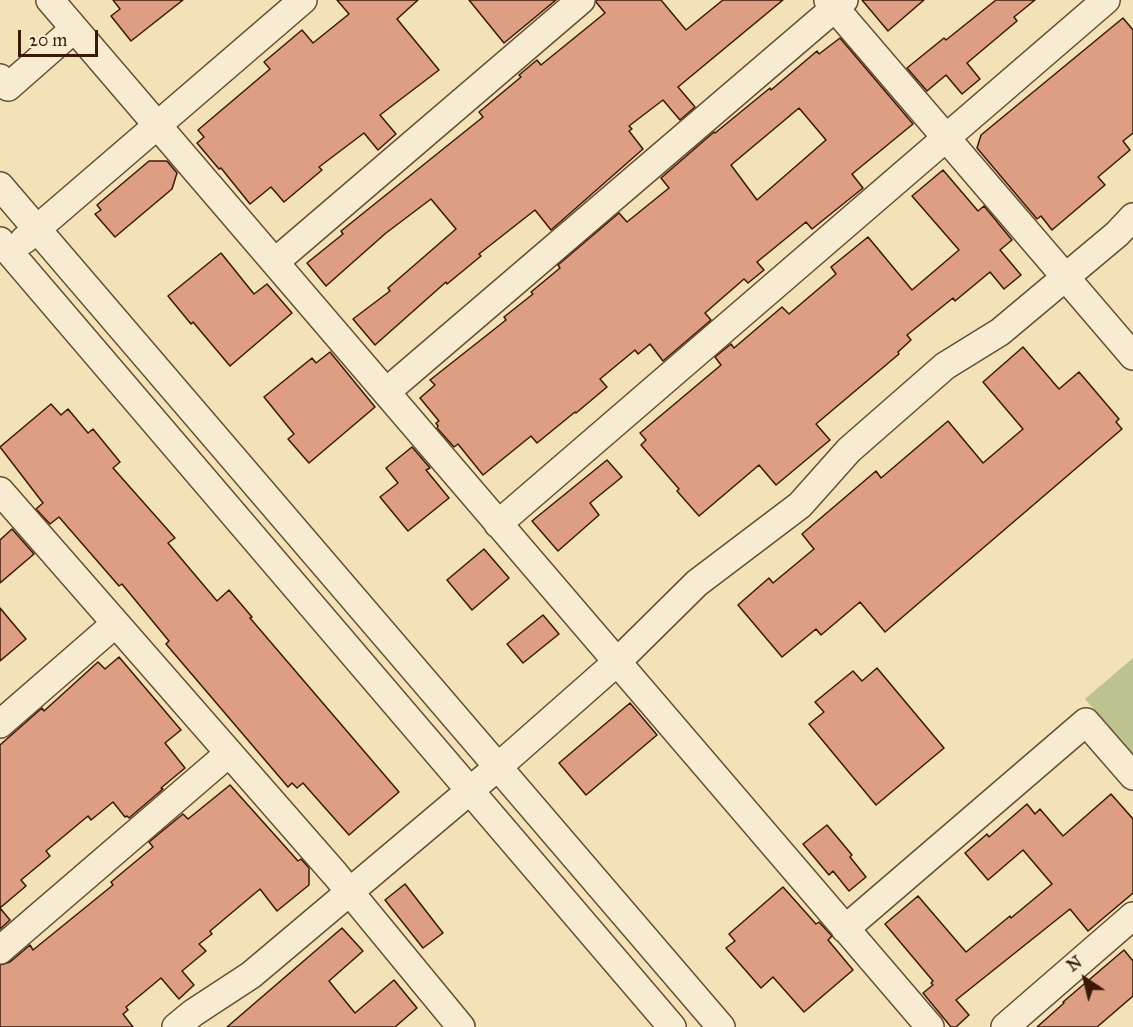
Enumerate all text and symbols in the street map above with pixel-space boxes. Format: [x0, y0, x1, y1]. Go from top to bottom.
scale bar [21, 18, 100, 56]
text: 20 m [29, 29, 67, 51]
north arrow [1055, 949, 1115, 1009]
text: N [1063, 952, 1085, 976]

